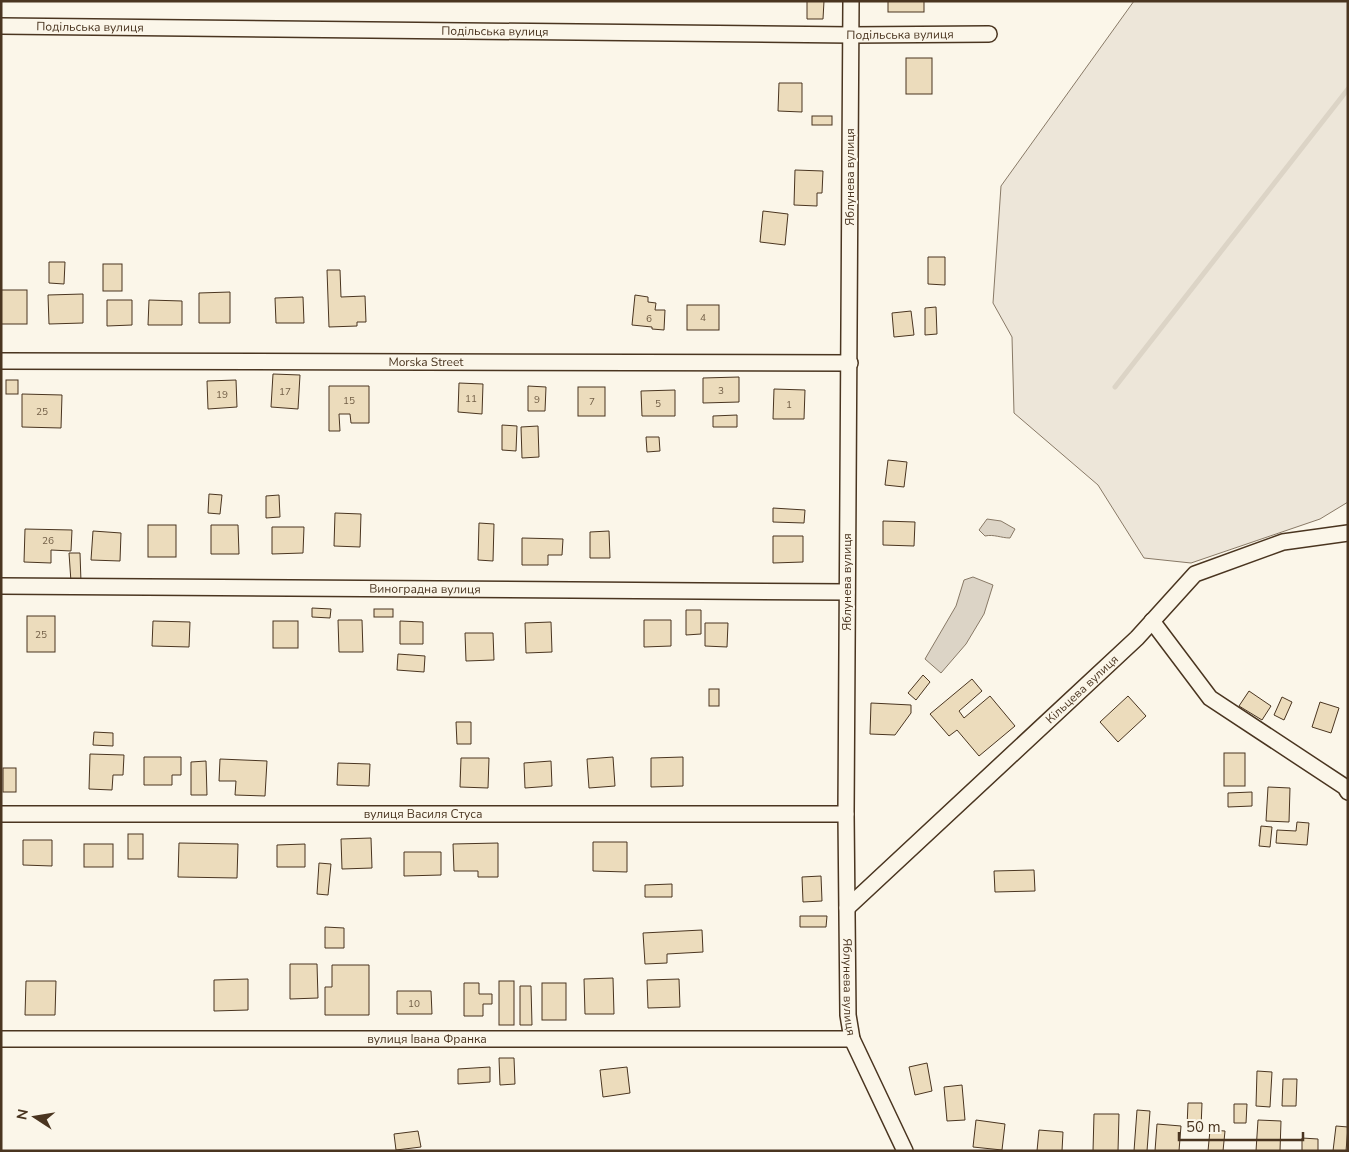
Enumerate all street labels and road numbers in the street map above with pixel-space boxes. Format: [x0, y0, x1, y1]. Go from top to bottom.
street label: Подільська вулиця [36, 18, 144, 36]
street label: Подільська вулиця [441, 23, 549, 40]
street label: Подільська вулиця [846, 26, 954, 43]
street label: Яблунева вулиця [842, 128, 858, 226]
street label: Morska Street [388, 354, 464, 370]
street label: Яблунева вулиця [839, 533, 855, 631]
street label: Виноградна вулиця [369, 581, 481, 597]
street label: Кільцева вулиця [1042, 651, 1122, 727]
street label: вулиця Василя Стуса [364, 806, 482, 822]
street label: Яблунева вулиця [839, 938, 859, 1037]
street label: вулиця Івана Франка [367, 1031, 487, 1047]

